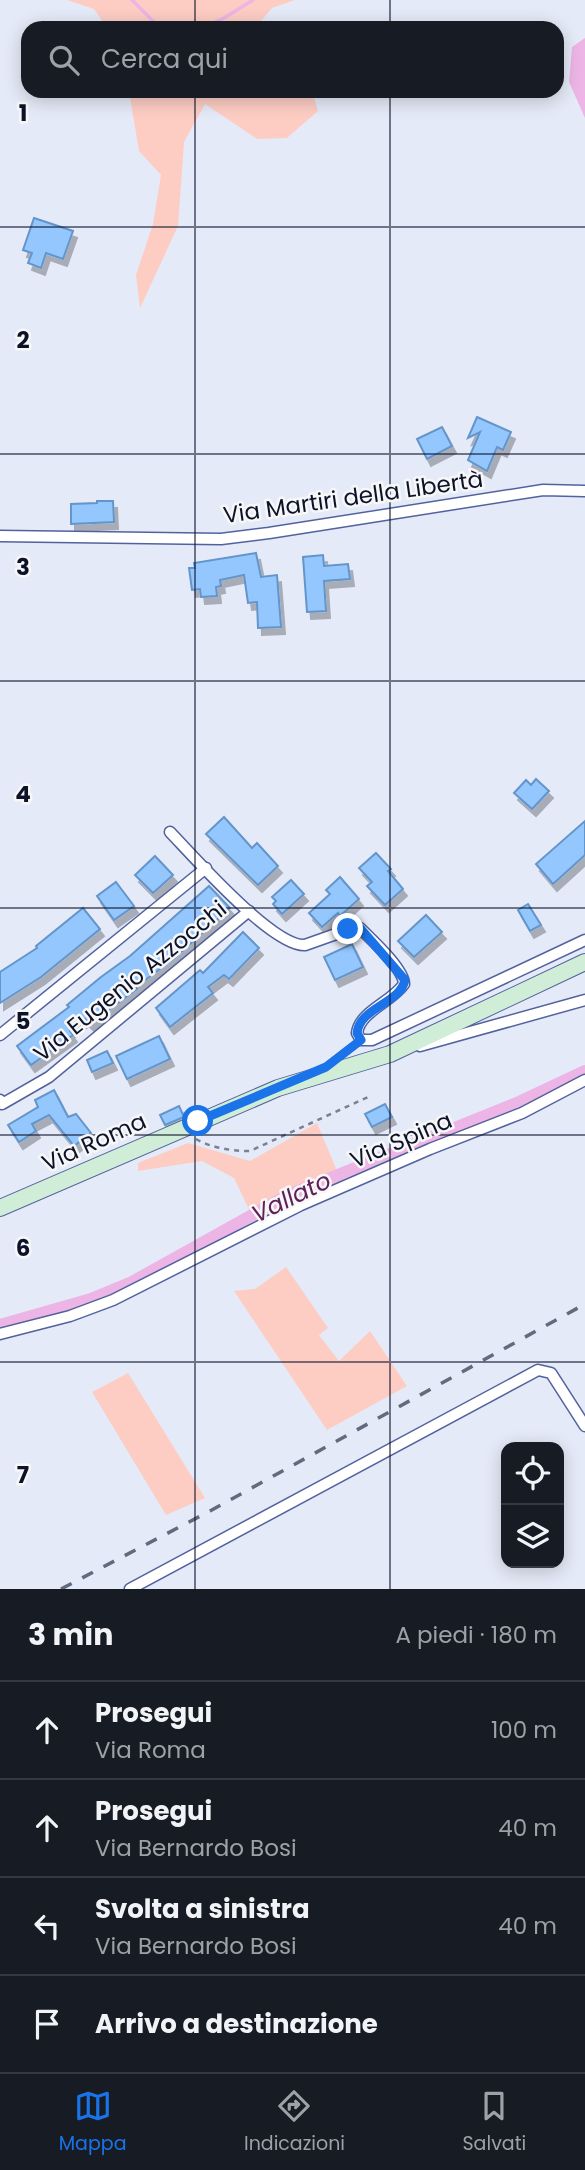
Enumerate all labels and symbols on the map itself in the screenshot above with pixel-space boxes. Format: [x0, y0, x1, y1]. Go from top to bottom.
text: 1 [19, 97, 27, 129]
text: 2 [16, 324, 30, 356]
street label: Via Martiri della Libertà [221, 463, 485, 531]
text: 3 [16, 551, 30, 583]
text: 4 [15, 778, 31, 810]
street label: Via Eugenio Azzocchi [27, 893, 233, 1069]
route end [332, 913, 363, 944]
text: 5 [16, 1005, 30, 1037]
street label: Via Spina [345, 1104, 457, 1176]
street label: Via Roma [37, 1105, 151, 1179]
route start [182, 1105, 213, 1136]
water label: Vallato [246, 1164, 336, 1230]
text: 6 [16, 1232, 30, 1264]
text: 7 [17, 1459, 29, 1491]

